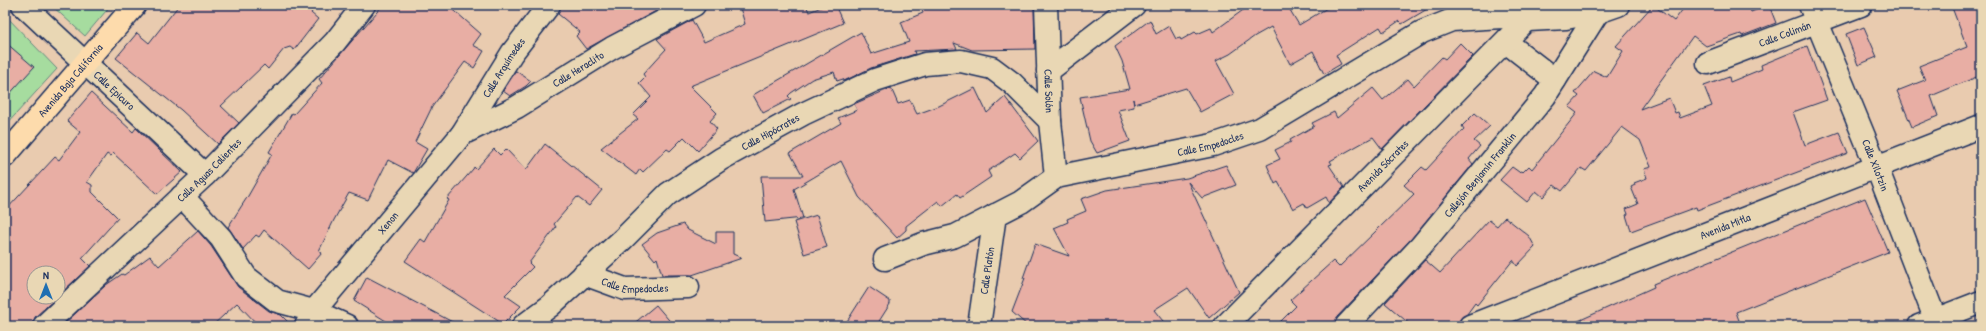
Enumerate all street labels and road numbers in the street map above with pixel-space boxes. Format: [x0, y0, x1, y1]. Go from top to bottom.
street label: Calle Colimán [1757, 18, 1813, 50]
street label: Calle Arquímedes [479, 35, 528, 100]
street label: Avenida Baja California [35, 40, 106, 120]
street label: Calle Heraclito [550, 48, 607, 90]
street label: Calle Epicuro [91, 68, 138, 113]
street label: Calle Solón [1041, 69, 1057, 113]
street label: Calle Hipócrates [739, 110, 802, 154]
street label: Calle Empedocles [1176, 128, 1245, 159]
street label: Callejón Benjamín Franklin [1441, 130, 1519, 220]
street label: Calle Aguas Calientes [174, 135, 244, 205]
street label: Avenida Sócrates [1354, 137, 1411, 195]
street label: Calle Xilotzin [1859, 137, 1892, 193]
street label: Xenon [374, 209, 401, 237]
street label: Avenida Mitla [1698, 210, 1753, 242]
street label: Calle Platón [977, 246, 997, 295]
street label: Calle Empedocles [599, 274, 669, 296]

